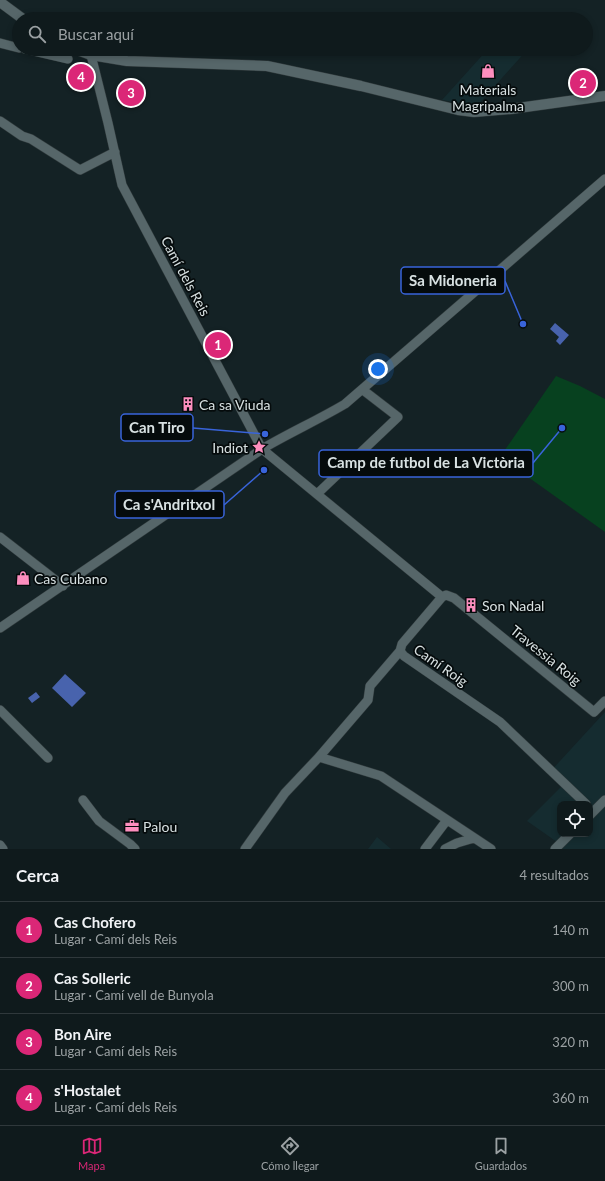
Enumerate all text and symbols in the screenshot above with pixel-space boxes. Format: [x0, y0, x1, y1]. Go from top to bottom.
search box [12, 12, 593, 56]
icon: search [26, 23, 48, 45]
text: Buscar aquí [58, 25, 134, 43]
pin: 4 [68, 62, 94, 92]
shop icon: Materials Magripalma [480, 63, 496, 79]
pin: 2 [570, 68, 596, 98]
pin: 3 [118, 78, 144, 108]
place label: Materials Magripalma [452, 81, 524, 114]
street label: Camí dels Reis [158, 233, 214, 319]
callout: Sa Midoneria [401, 267, 505, 294]
text: Sa Midoneria [409, 271, 497, 289]
pin: 1 [205, 330, 231, 360]
your location [368, 359, 388, 379]
building icon: Ca sa Viuda [180, 396, 196, 412]
place label: Ca sa Viuda [199, 396, 270, 413]
callout: Can Tiro [121, 414, 193, 441]
text: Can Tiro [129, 418, 185, 436]
place label: Indiot [212, 439, 248, 456]
place icon: Indiot [251, 439, 267, 455]
callout: Camp de futbol de La Victòria [319, 450, 533, 477]
text: Camp de futbol de La Victòria [327, 453, 525, 471]
callout: Ca s'Andritxol [115, 491, 224, 518]
text: Ca s'Andritxol [123, 495, 215, 513]
shop icon: Cas Cubano [15, 570, 31, 586]
place label: Cas Cubano [34, 570, 108, 587]
building icon: Son Nadal [463, 597, 479, 613]
place label: Son Nadal [482, 597, 544, 614]
street label: Travessia Roig [507, 621, 585, 689]
street label: Camí Roig [411, 640, 471, 690]
map controls [557, 801, 593, 837]
button: locate [557, 801, 593, 837]
office icon: Palou [124, 818, 140, 834]
place label: Palou [143, 818, 177, 835]
text: Cerca [16, 865, 59, 886]
text: 4 resultados [519, 867, 589, 883]
text: Cas Chofero [54, 913, 136, 931]
text: 1 [25, 922, 33, 938]
text: 140 m [552, 922, 589, 938]
text: Lugar · Camí dels Reis [54, 931, 177, 947]
text: Cas Solleric [54, 969, 131, 987]
text: 2 [25, 978, 33, 994]
text: 300 m [552, 978, 589, 994]
text: Lugar · Camí vell de Bunyola [54, 987, 214, 1003]
text: Bon Aire [54, 1025, 112, 1043]
text: 3 [25, 1034, 33, 1050]
text: 320 m [552, 1034, 589, 1050]
text: Lugar · Camí dels Reis [54, 1043, 177, 1059]
text: s'Hostalet [54, 1081, 121, 1099]
text: 4 [25, 1090, 33, 1106]
text: 360 m [552, 1090, 589, 1106]
text: Lugar · Camí dels Reis [54, 1099, 177, 1115]
tab: Mapa [78, 1135, 105, 1172]
tab: Cómo llegar [261, 1135, 319, 1172]
tab: Guardados [475, 1135, 527, 1172]

